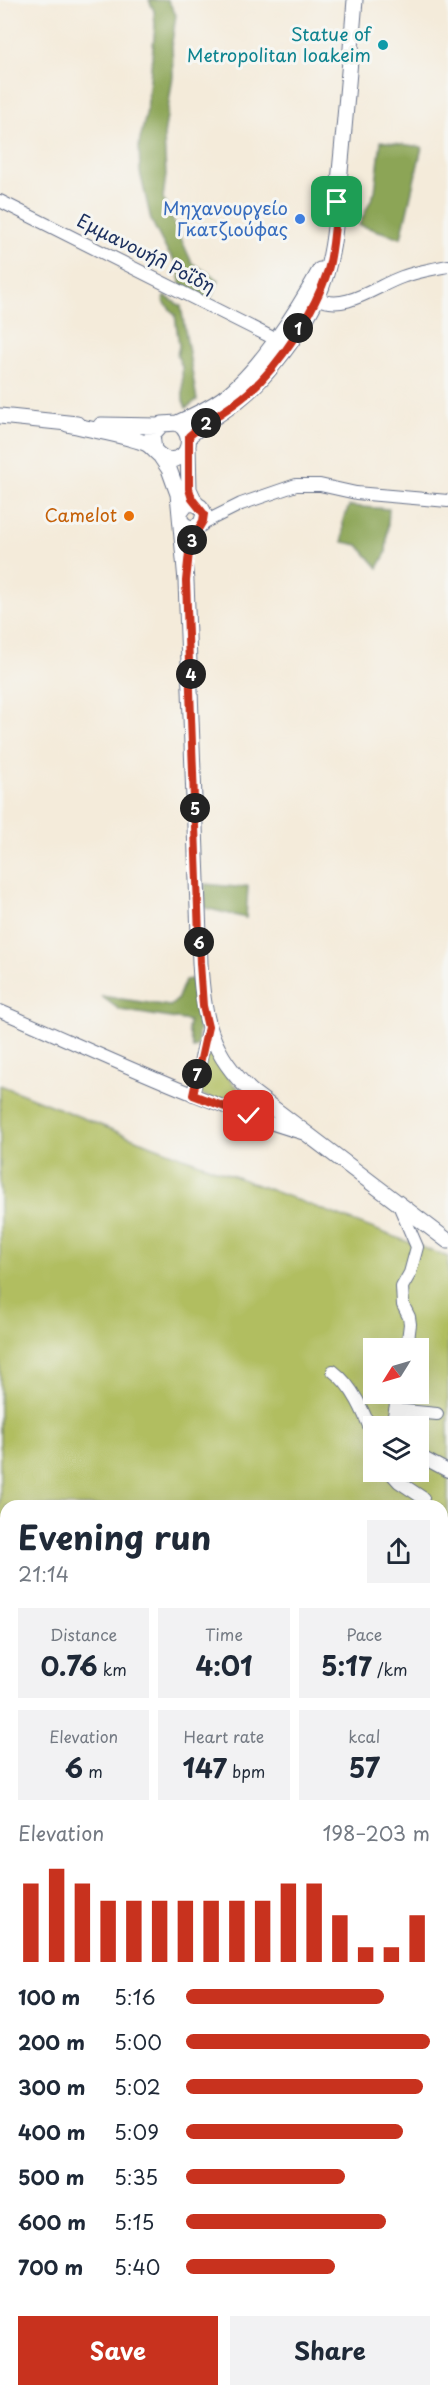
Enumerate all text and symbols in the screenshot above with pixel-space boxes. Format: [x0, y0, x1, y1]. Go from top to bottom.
place label: Statue of Metropolitan Ioakeim [187, 20, 373, 68]
marker: Statue of Metropolitan Ioakeim [376, 38, 390, 52]
pin [311, 176, 362, 227]
icon: arrive [320, 185, 353, 218]
place label: Μηχανουργείο Γκατζιούφας [163, 194, 288, 242]
street label: Εμμανουήλ Ροΐδη [73, 206, 221, 299]
marker: Μηχανουργείο Γκατζιούφας [293, 212, 307, 226]
pin: 1 [283, 313, 313, 343]
text: 1 [294, 316, 302, 340]
pin: 2 [191, 408, 221, 438]
text: 2 [200, 411, 212, 435]
place label: Camelot [45, 501, 117, 528]
marker: Camelot [122, 509, 136, 523]
pin: 3 [177, 525, 207, 555]
text: 3 [187, 528, 197, 552]
pin: 4 [176, 659, 206, 689]
text: 4 [186, 662, 196, 686]
pin: 5 [180, 793, 210, 823]
text: 5 [190, 796, 200, 820]
pin: 6 [184, 927, 214, 957]
text: 6 [193, 930, 205, 954]
pin: 7 [182, 1059, 212, 1089]
text: 7 [192, 1062, 202, 1086]
pin [223, 1090, 274, 1141]
icon: check [232, 1099, 265, 1132]
north arrow [363, 1338, 429, 1404]
map controls [363, 1338, 429, 1482]
button: layers [363, 1416, 429, 1482]
text: Evening run [18, 1511, 211, 1561]
button: share [367, 1520, 430, 1583]
text: 21:14 [18, 1559, 69, 1589]
text: Distance [50, 1622, 117, 1646]
text: Time [205, 1622, 243, 1646]
text: Pace [346, 1622, 382, 1646]
text: 0.76 [41, 1646, 97, 1685]
text: 4:01 [195, 1646, 253, 1685]
text: 5:17 [321, 1646, 372, 1685]
text: km [97, 1657, 127, 1681]
text: /km [372, 1657, 408, 1681]
text: Elevation [49, 1724, 118, 1748]
text: Heart rate [184, 1724, 264, 1748]
text: kcal [348, 1724, 380, 1748]
text: 6 [65, 1748, 83, 1787]
text: 147 [183, 1748, 227, 1787]
text: 57 [349, 1748, 380, 1787]
text: m [83, 1759, 103, 1783]
text: bpm [227, 1759, 265, 1783]
text: Elevation [18, 1818, 104, 1848]
text: 198–203 m [322, 1818, 430, 1848]
text: 100 m [18, 1982, 80, 2012]
text: 5:16 [114, 1982, 156, 2012]
text: 200 m [18, 2027, 85, 2057]
text: 5:00 [114, 2027, 162, 2057]
text: 300 m [18, 2072, 86, 2102]
text: 5:02 [114, 2072, 161, 2102]
text: 400 m [18, 2117, 86, 2147]
text: 5:09 [114, 2117, 159, 2147]
text: 500 m [18, 2162, 85, 2192]
text: 5:35 [114, 2162, 158, 2192]
text: 600 m [18, 2207, 86, 2237]
text: 5:15 [114, 2207, 154, 2237]
text: 700 m [18, 2252, 83, 2282]
text: 5:40 [114, 2252, 160, 2282]
button: Save [18, 2316, 218, 2385]
button: Share [230, 2316, 430, 2385]

